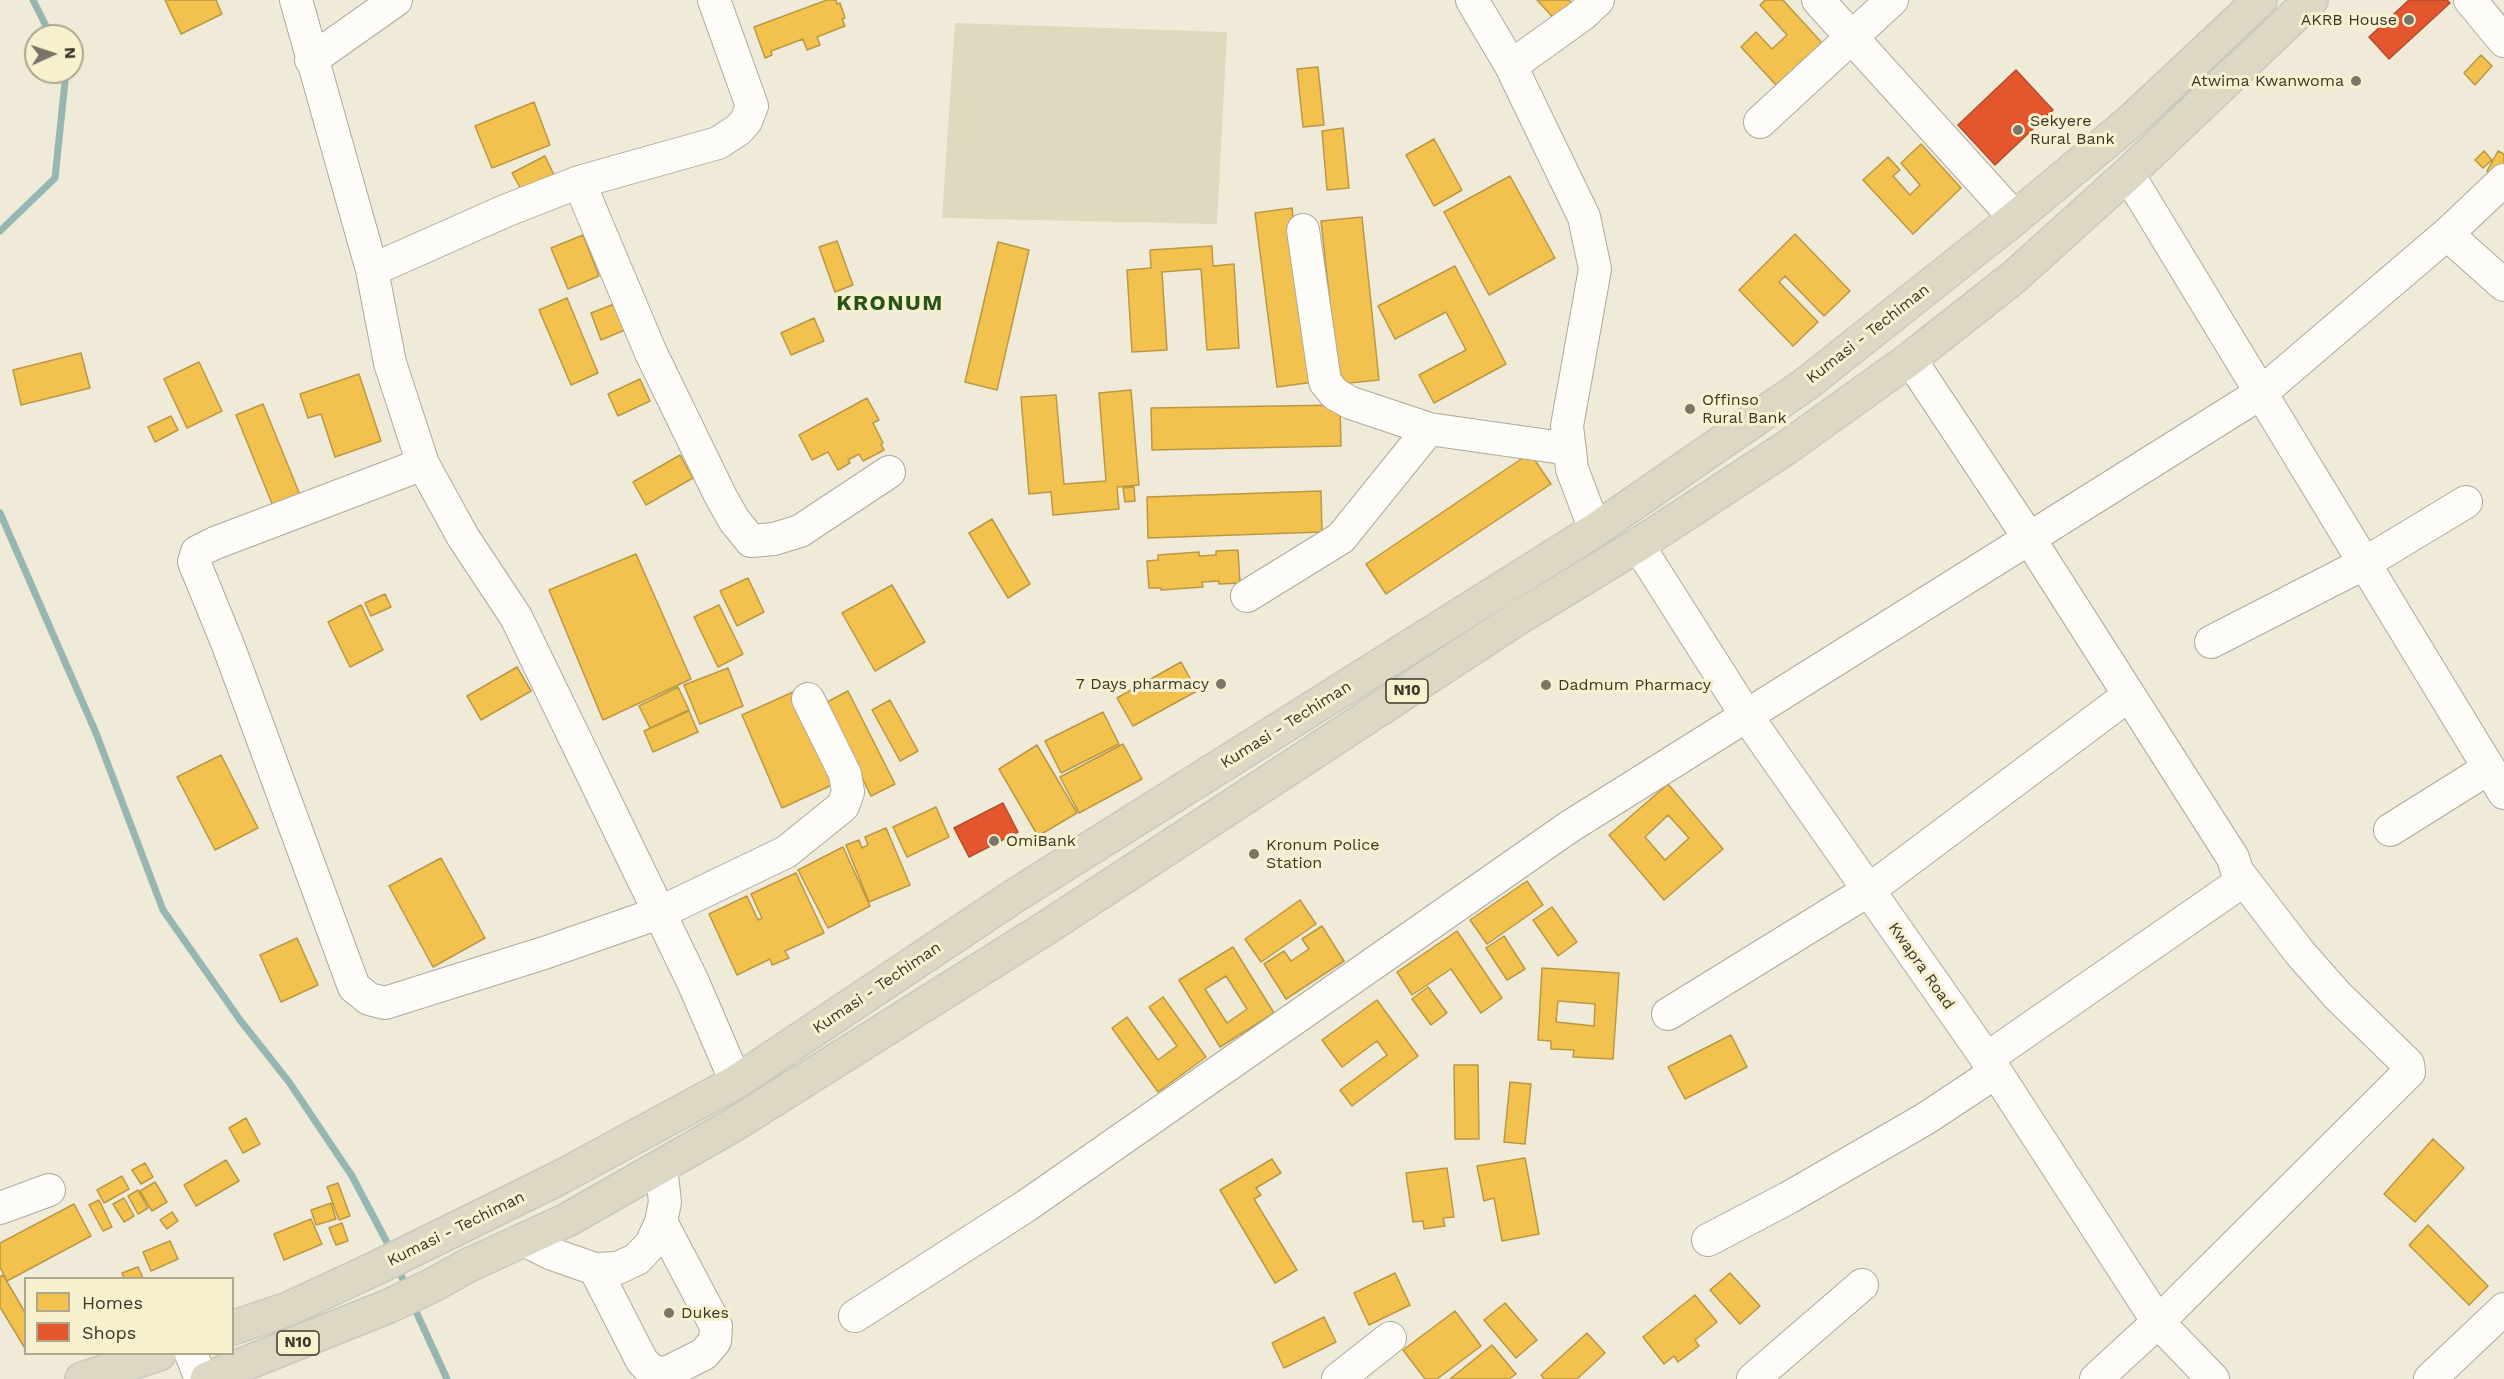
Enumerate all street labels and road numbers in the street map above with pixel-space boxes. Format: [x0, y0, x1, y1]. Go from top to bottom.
street label: Kumasi - Techiman [1803, 280, 1933, 388]
street label: Kumasi - Techiman [1217, 677, 1355, 773]
road number: N10 [1386, 679, 1428, 703]
street label: Kwapra Road [1884, 919, 1958, 1013]
street label: Kumasi - Techiman [809, 938, 945, 1038]
street label: Kumasi - Techiman [384, 1187, 528, 1271]
road number: N10 [277, 1331, 319, 1355]

